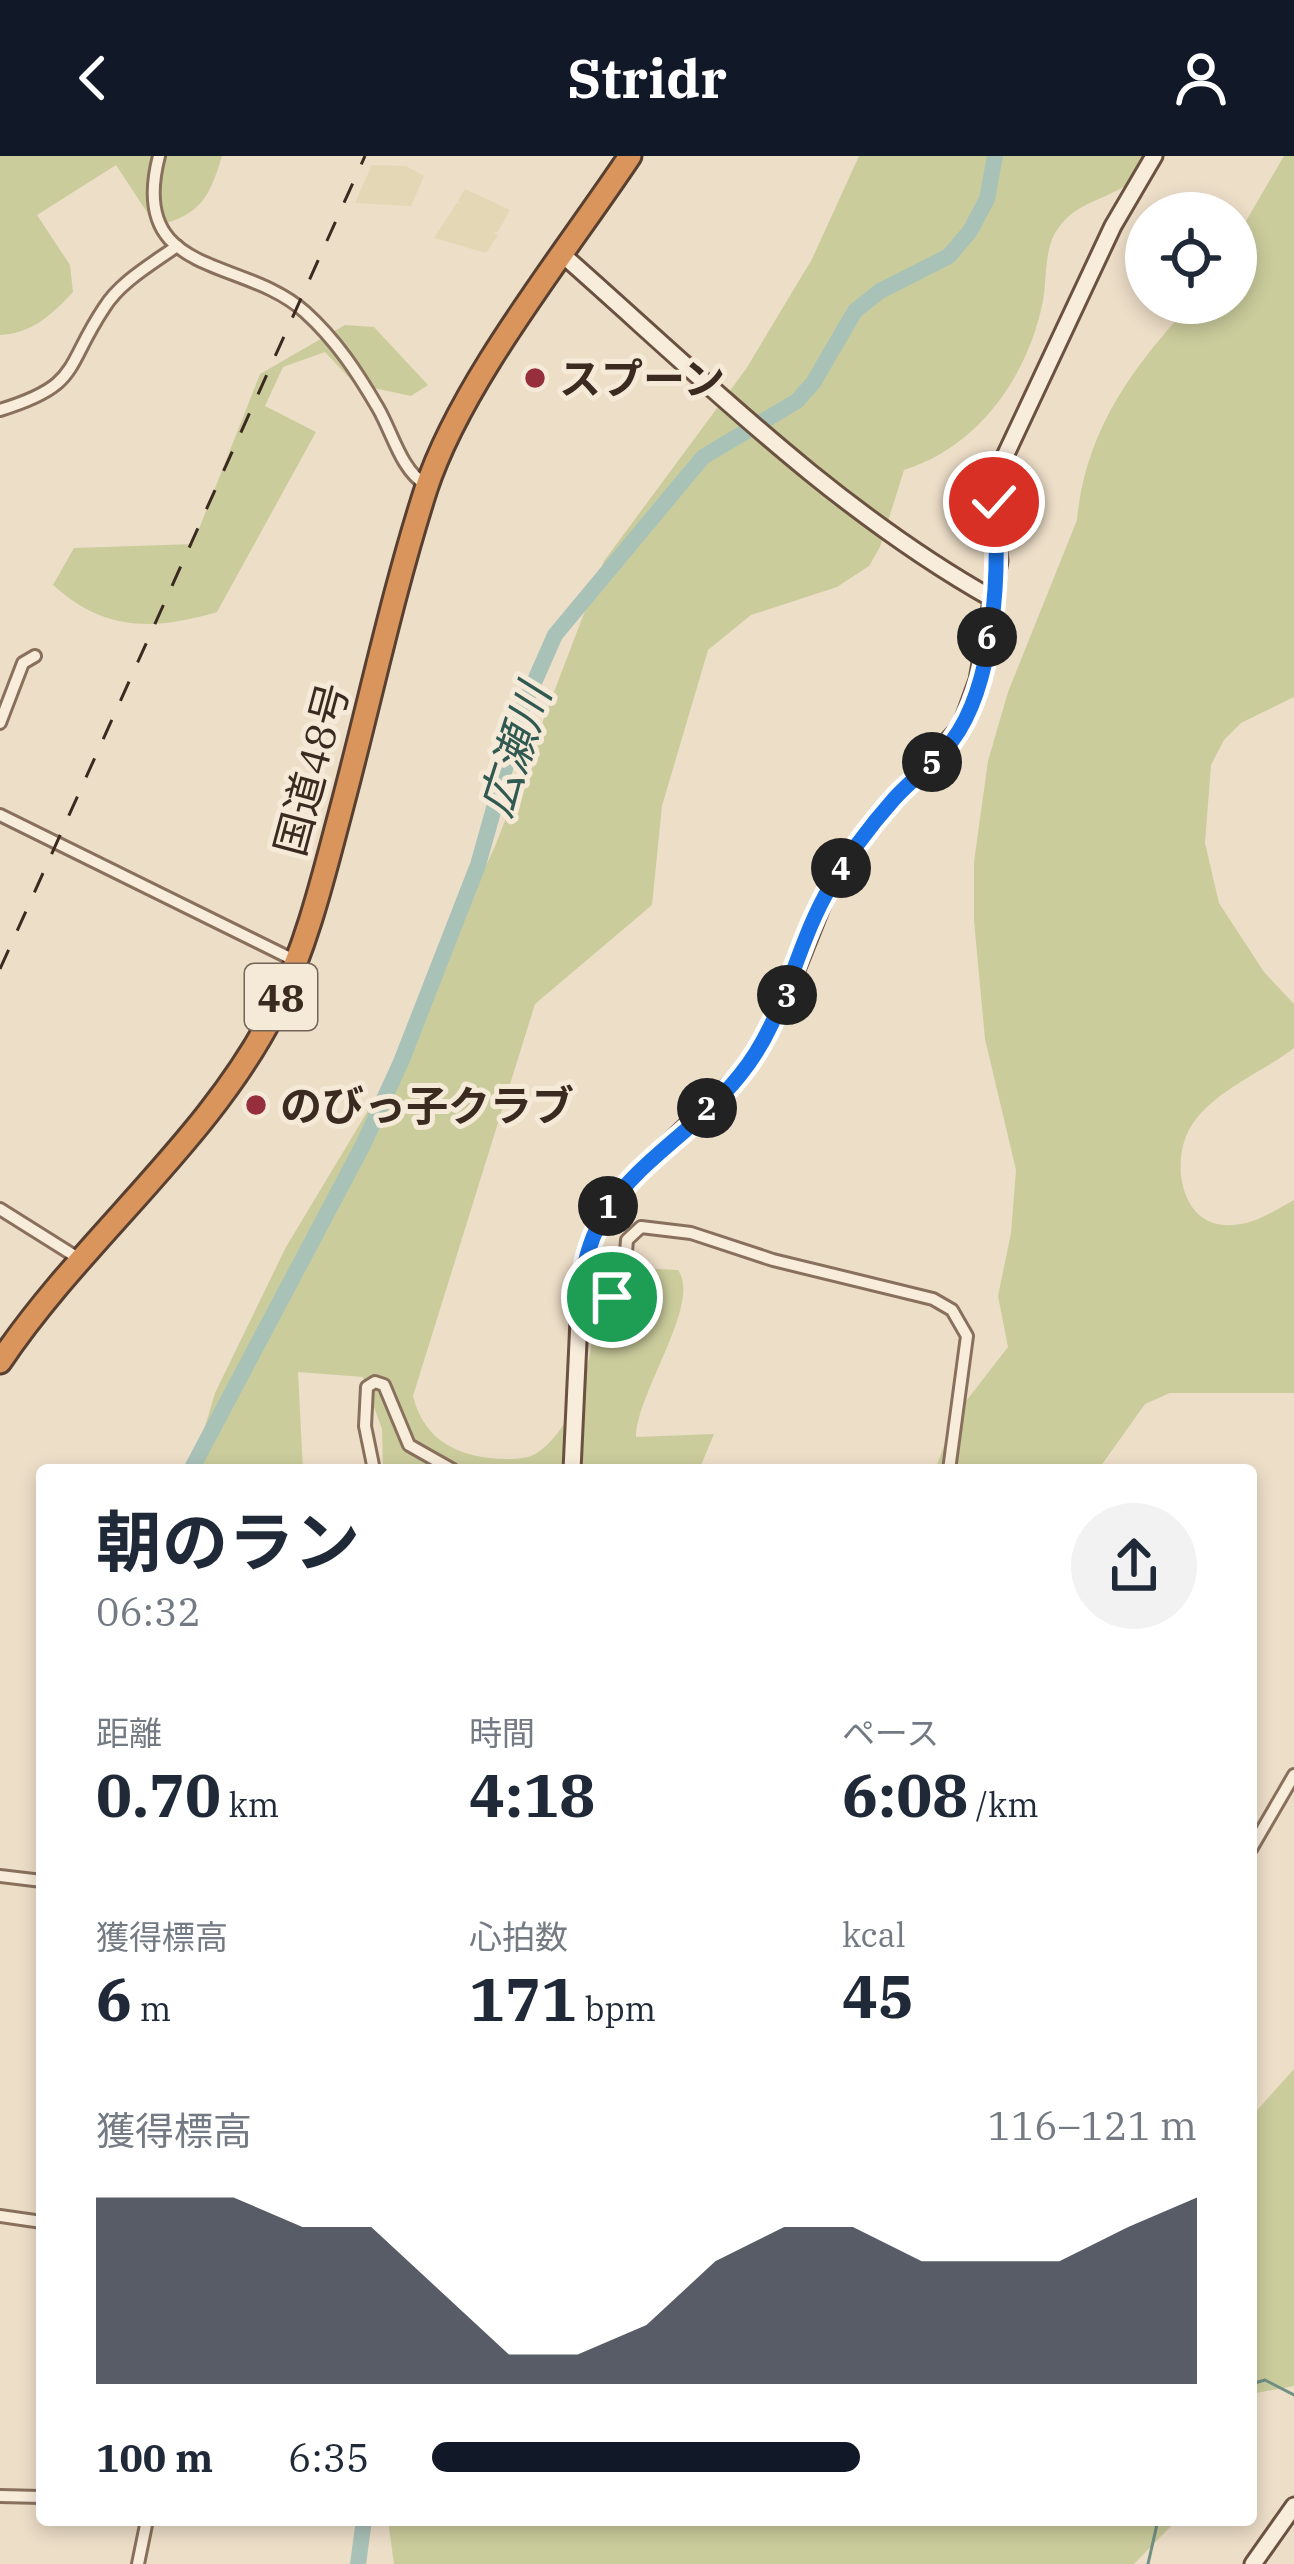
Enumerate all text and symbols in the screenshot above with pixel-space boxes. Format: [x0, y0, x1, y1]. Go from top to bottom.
text: Stridr [567, 43, 727, 113]
icon: back [60, 45, 126, 111]
icon: person [1168, 45, 1234, 111]
map controls [1125, 192, 1257, 324]
button: locate [1125, 192, 1257, 324]
place label: スプーン [559, 351, 725, 406]
marker: スプーン [522, 365, 548, 391]
pin [943, 451, 1045, 553]
icon: check [961, 469, 1027, 535]
pin: 6 [957, 607, 1017, 667]
text: 6 [977, 615, 997, 658]
water label: 広瀬川 [466, 673, 564, 823]
street label: 国道48号 [262, 677, 360, 861]
pin: 5 [902, 732, 962, 792]
text: 5 [922, 740, 942, 783]
pin: 4 [811, 838, 871, 898]
text: 4 [831, 846, 851, 889]
road number: 48 [245, 964, 317, 1030]
pin: 3 [757, 965, 817, 1025]
text: 3 [777, 973, 797, 1016]
place label: のびっ子クラブ [280, 1078, 574, 1133]
pin: 2 [677, 1078, 737, 1138]
text: 2 [697, 1086, 717, 1129]
marker: のびっ子クラブ [243, 1092, 269, 1118]
pin: 1 [578, 1176, 638, 1236]
text: 1 [598, 1184, 618, 1227]
pin [561, 1246, 663, 1348]
icon: arrive [579, 1264, 645, 1330]
text: 朝のラン [96, 1498, 360, 1584]
button: share [1071, 1503, 1197, 1629]
text: 06:32 [96, 1586, 201, 1637]
text: 距離 [96, 1711, 162, 1754]
text: 時間 [469, 1711, 535, 1754]
text: ペース [842, 1711, 939, 1754]
text: 0.70 [96, 1755, 221, 1834]
text: 4:18 [469, 1755, 595, 1834]
text: 6:08 [842, 1755, 968, 1834]
text: km [221, 1783, 279, 1826]
text: /km [968, 1783, 1039, 1826]
text: kcal [842, 1913, 906, 1956]
text: 獲得標高 [96, 1915, 228, 1958]
text: 心拍数 [469, 1915, 568, 1958]
text: 45 [842, 1956, 914, 2035]
text: 6 [96, 1959, 132, 2038]
text: 171 [469, 1959, 577, 2038]
text: m [132, 1987, 171, 2030]
text: bpm [577, 1987, 656, 2030]
text: 116–121 m [987, 2100, 1197, 2151]
text: 獲得標高 [96, 2105, 252, 2156]
text: 100 m [96, 2432, 213, 2483]
text: 6:35 [288, 2432, 369, 2483]

